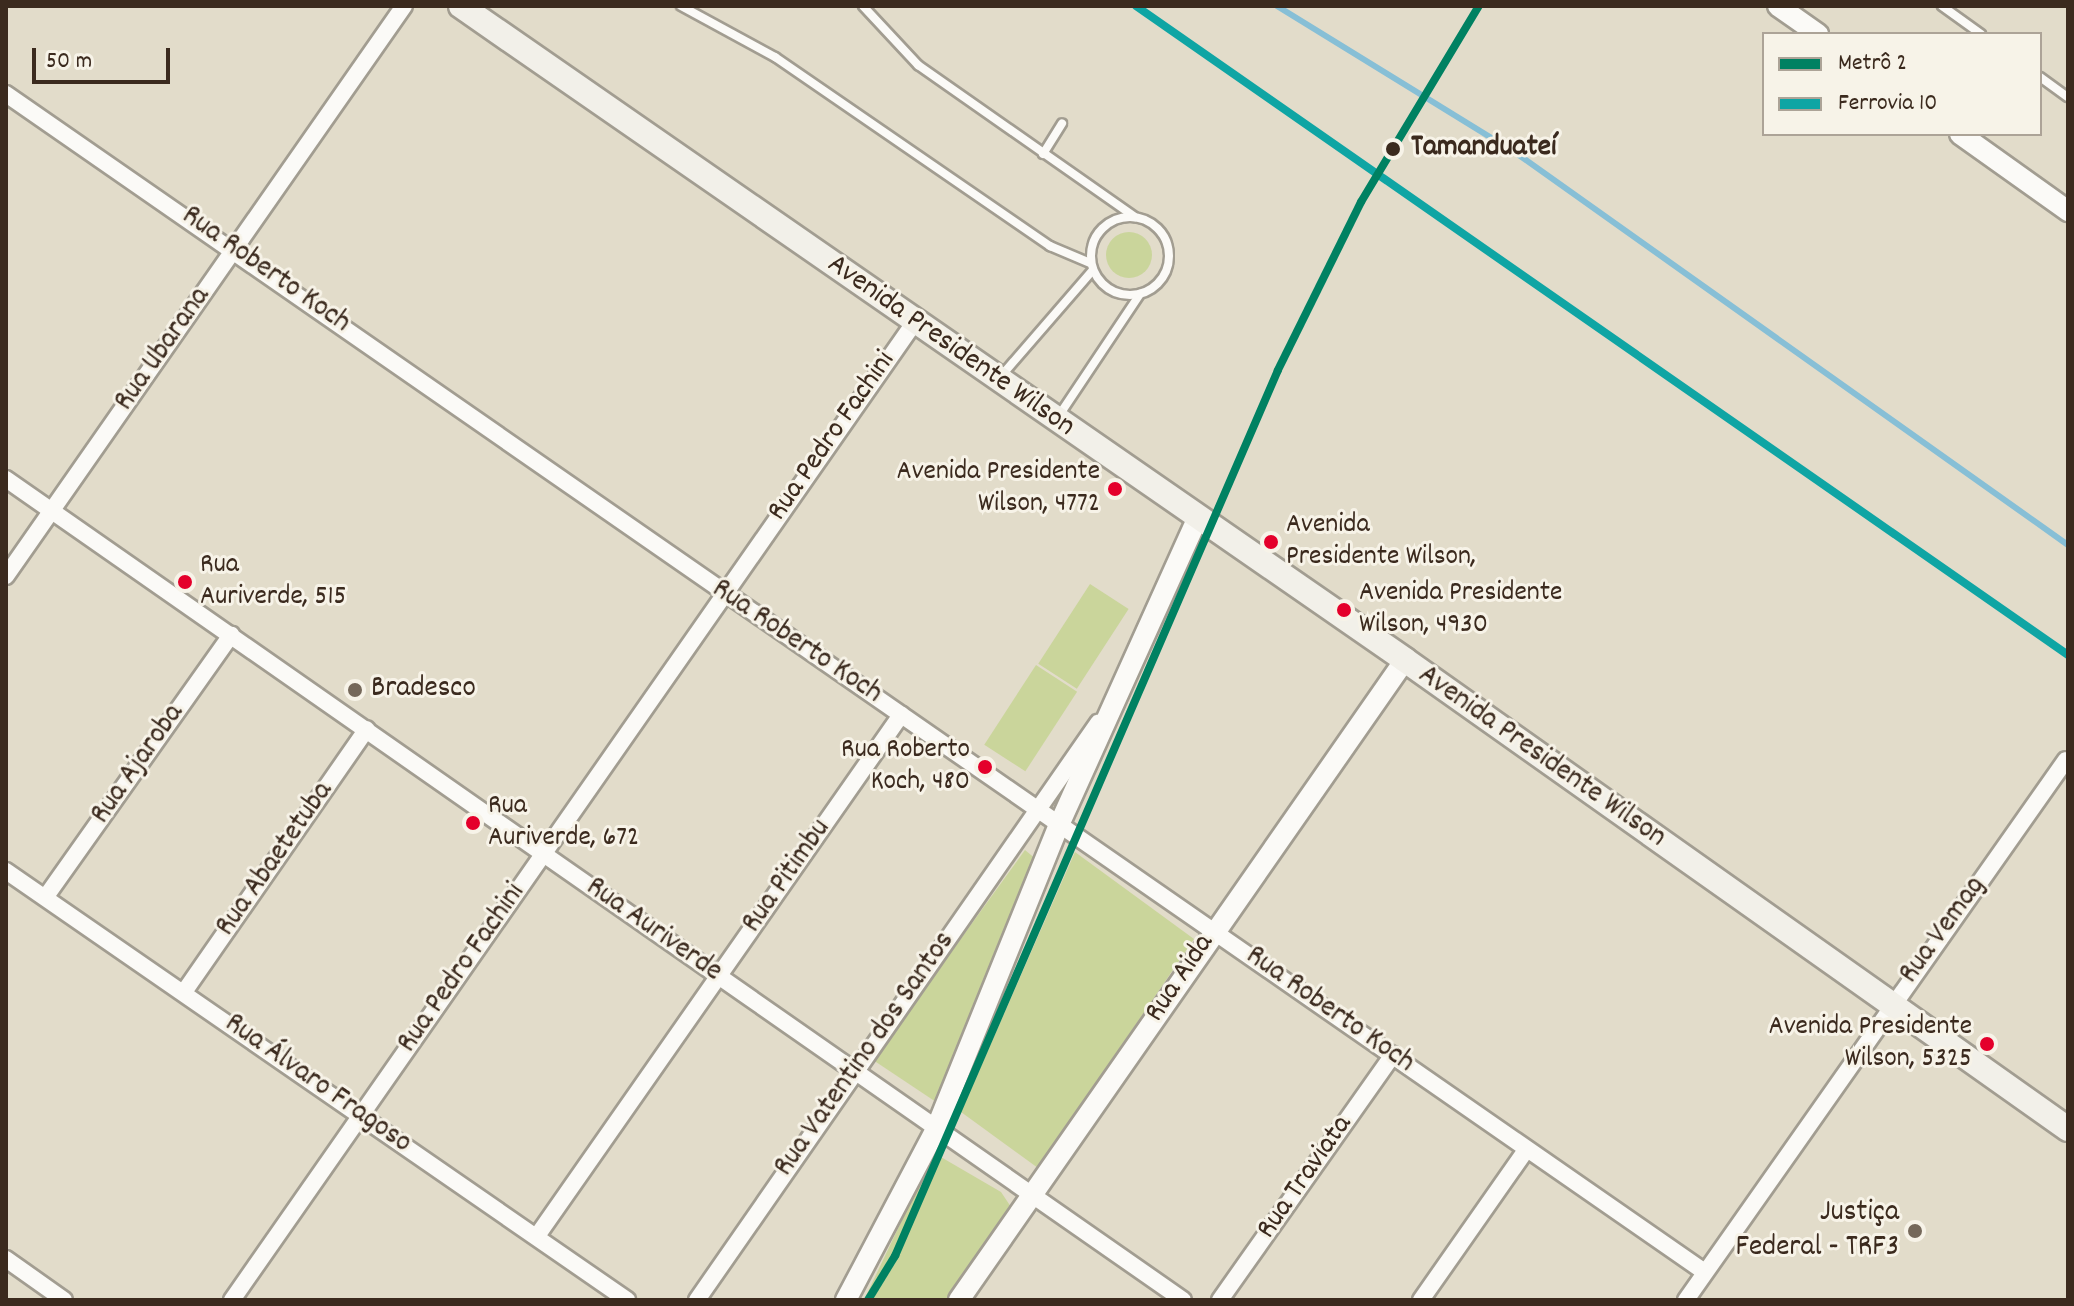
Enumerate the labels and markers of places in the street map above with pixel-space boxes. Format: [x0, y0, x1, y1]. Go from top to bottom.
place label: Tamanduateí [1411, 131, 1556, 167]
marker: Tamanduateí [1382, 138, 1404, 160]
place label: Avenida Presidente Wilson, 4772 [897, 456, 1100, 522]
marker: Avenida Presidente Wilson, 4772 [1107, 481, 1123, 497]
place label: Avenida Presidente Wilson, [1286, 509, 1476, 575]
marker: Avenida Presidente Wilson, [1263, 534, 1279, 550]
place label: Rua Auriverde, 515 [200, 549, 346, 615]
marker: Rua Auriverde, 515 [177, 574, 193, 590]
place label: Avenida Presidente Wilson, 4930 [1359, 577, 1562, 643]
marker: Avenida Presidente Wilson, 4930 [1336, 602, 1352, 618]
place label: Bradesco [371, 672, 476, 708]
marker: Bradesco [346, 681, 364, 699]
place label: Rua Roberto Koch, 480 [841, 734, 970, 800]
marker: Rua Roberto Koch, 480 [977, 759, 993, 775]
place label: Rua Auriverde, 672 [488, 790, 639, 856]
marker: Rua Auriverde, 672 [465, 815, 481, 831]
place label: Avenida Presidente Wilson, 5325 [1769, 1011, 1972, 1077]
marker: Avenida Presidente Wilson, 5325 [1979, 1036, 1995, 1052]
place label: Justiça Federal - TRF3 [1736, 1196, 1899, 1266]
marker: Justiça Federal - TRF3 [1906, 1222, 1924, 1240]

